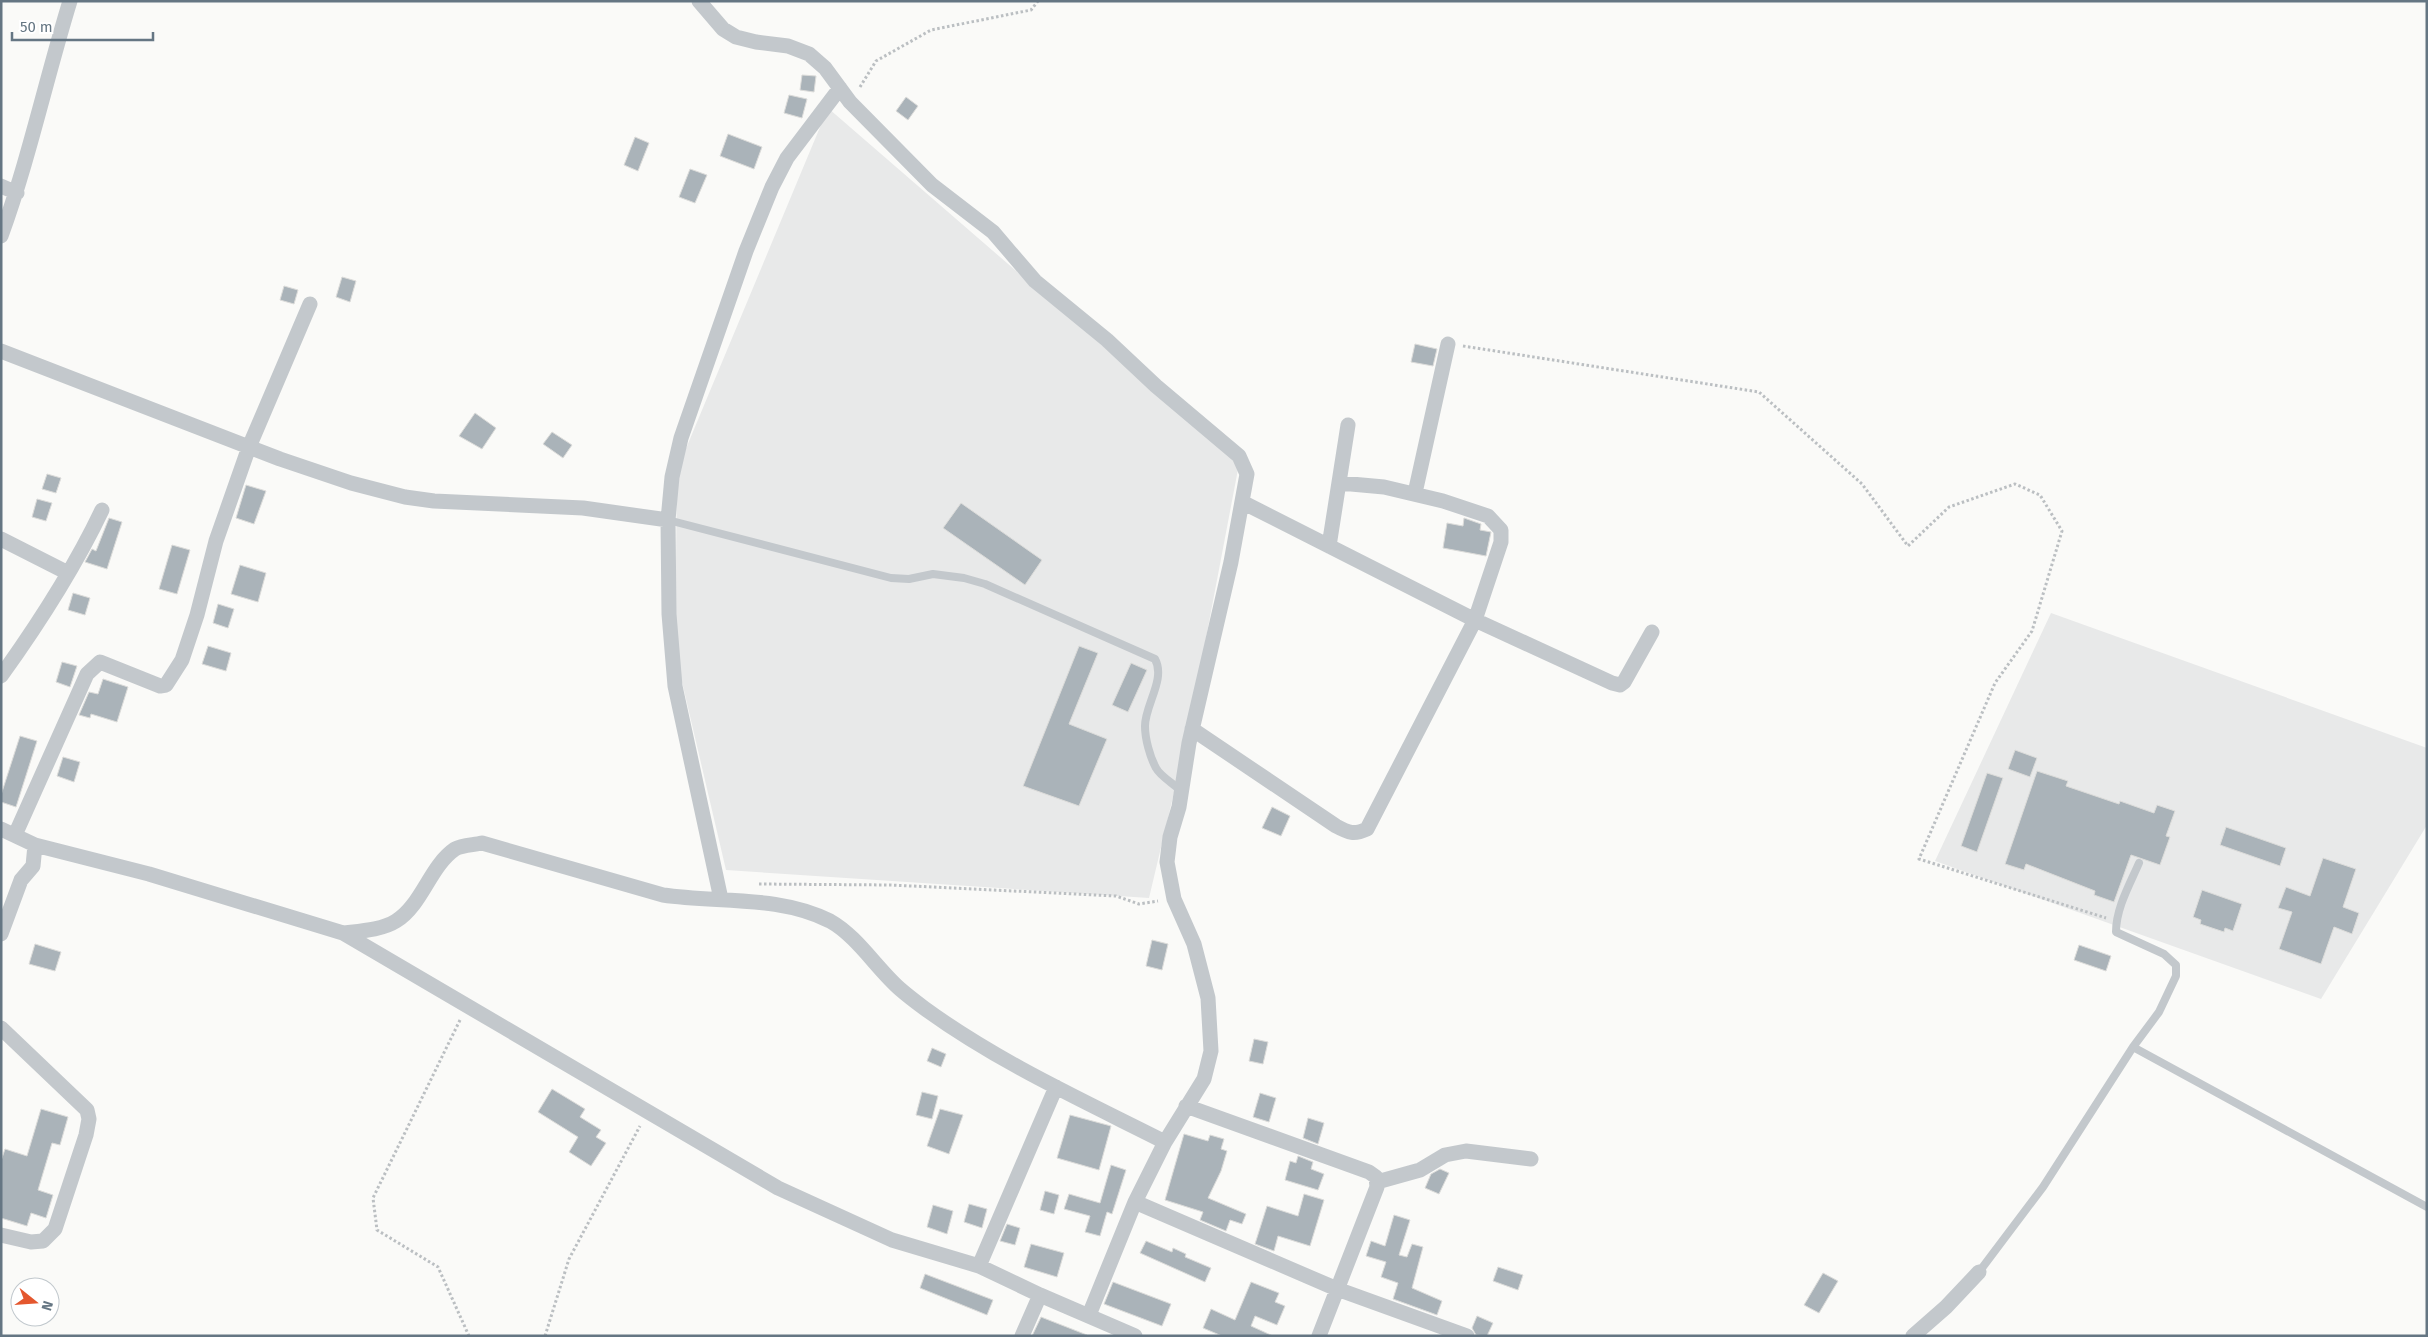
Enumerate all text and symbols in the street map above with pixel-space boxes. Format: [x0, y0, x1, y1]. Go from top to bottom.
scale bar [12, 10, 154, 42]
text: 50 m [20, 18, 53, 36]
north arrow [10, 1277, 60, 1327]
text: N [37, 1299, 56, 1313]

